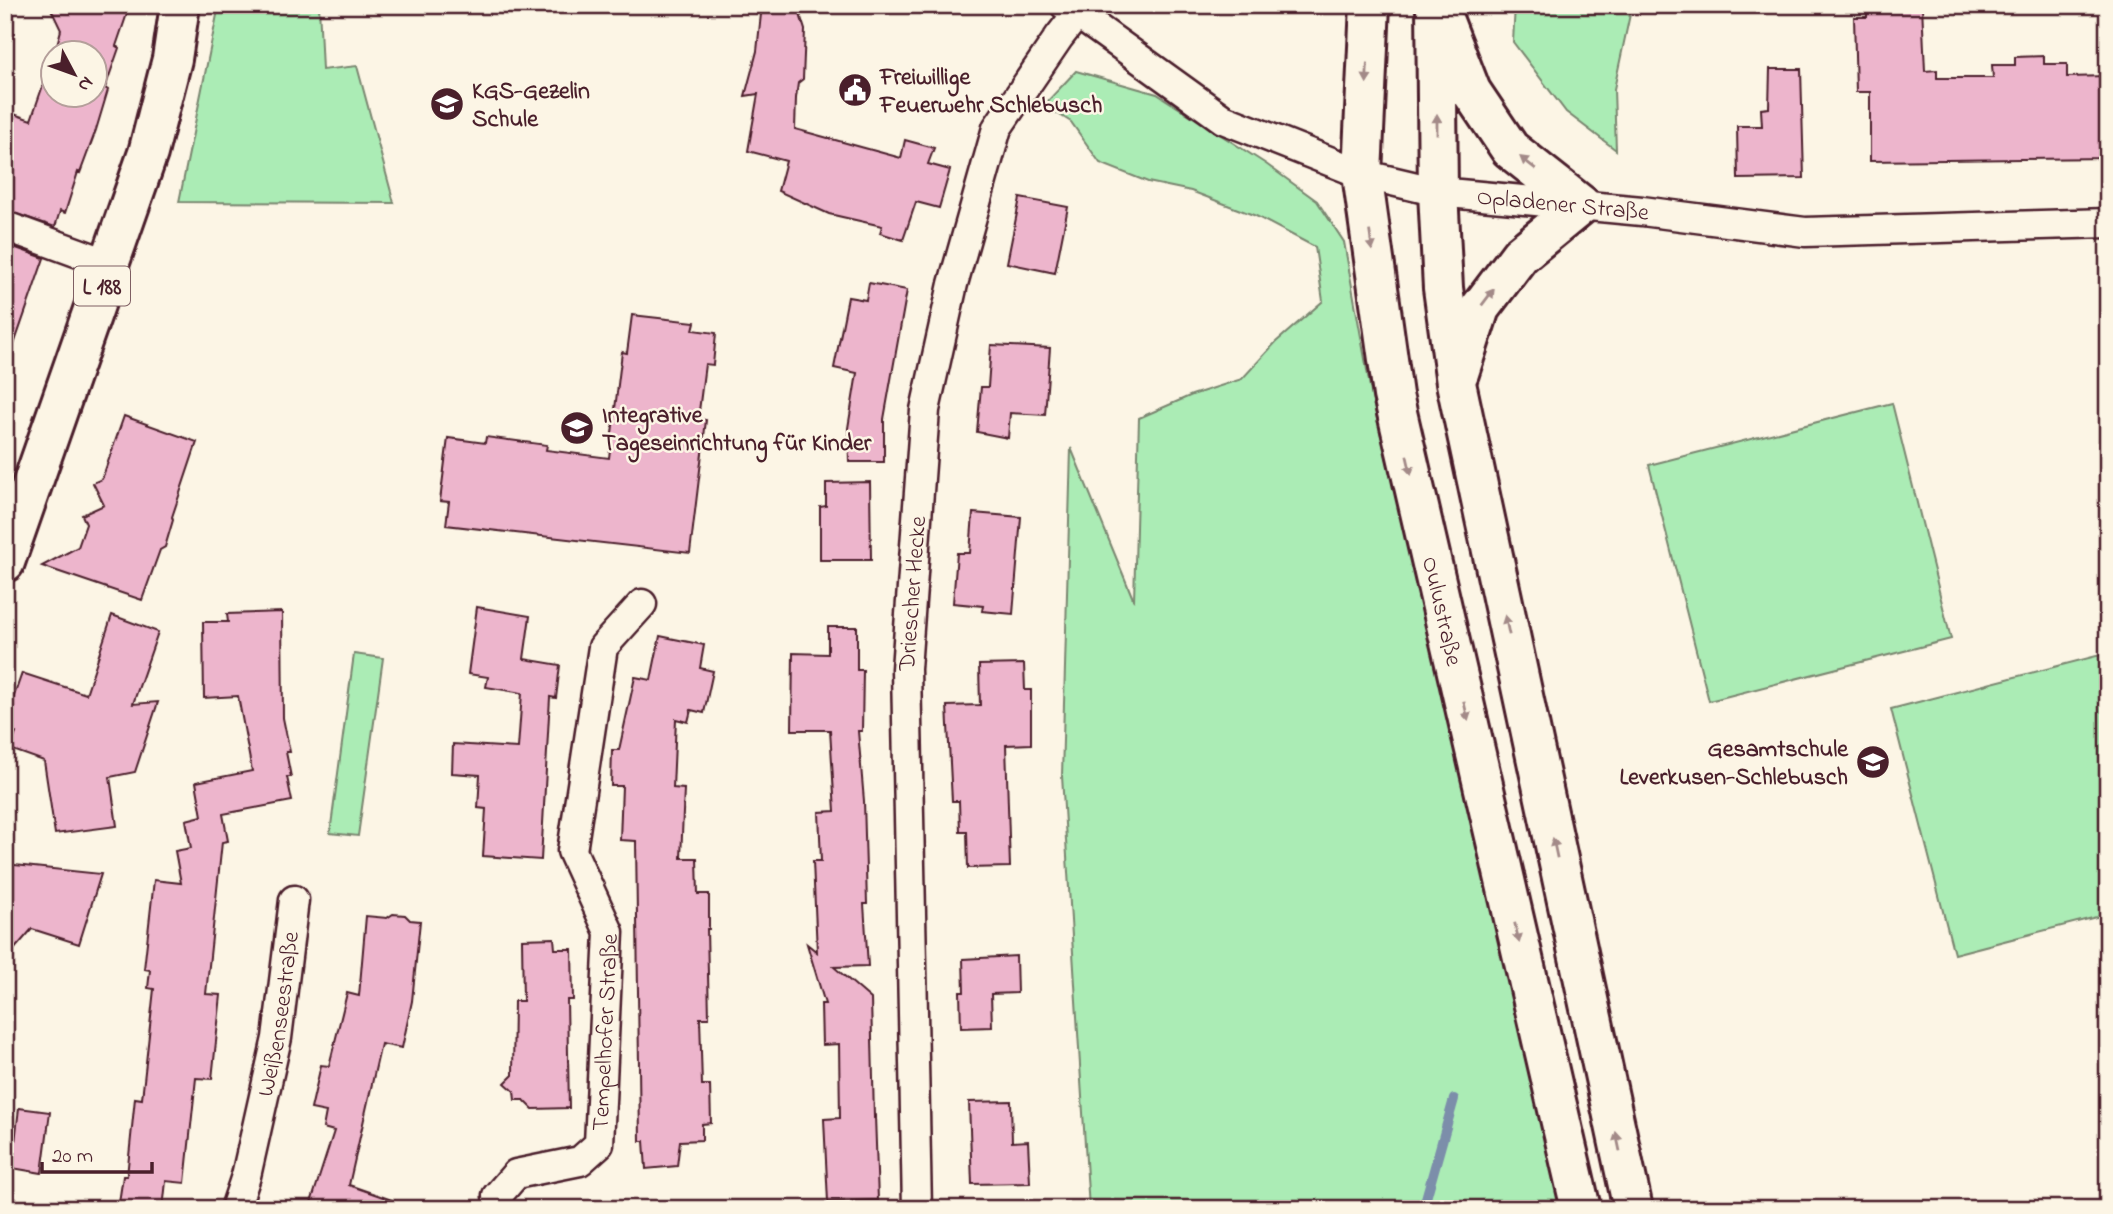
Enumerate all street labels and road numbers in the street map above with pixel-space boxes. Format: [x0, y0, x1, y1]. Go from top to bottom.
street label: Opladener Straße [1475, 181, 1651, 232]
road number: L 188 [74, 266, 130, 306]
street label: Driescher Hecke [891, 515, 937, 673]
street label: Oulustraße [1411, 553, 1470, 670]
street label: Weißenseestraße [249, 930, 310, 1100]
street label: Tempelhofer Straße [585, 933, 629, 1132]

